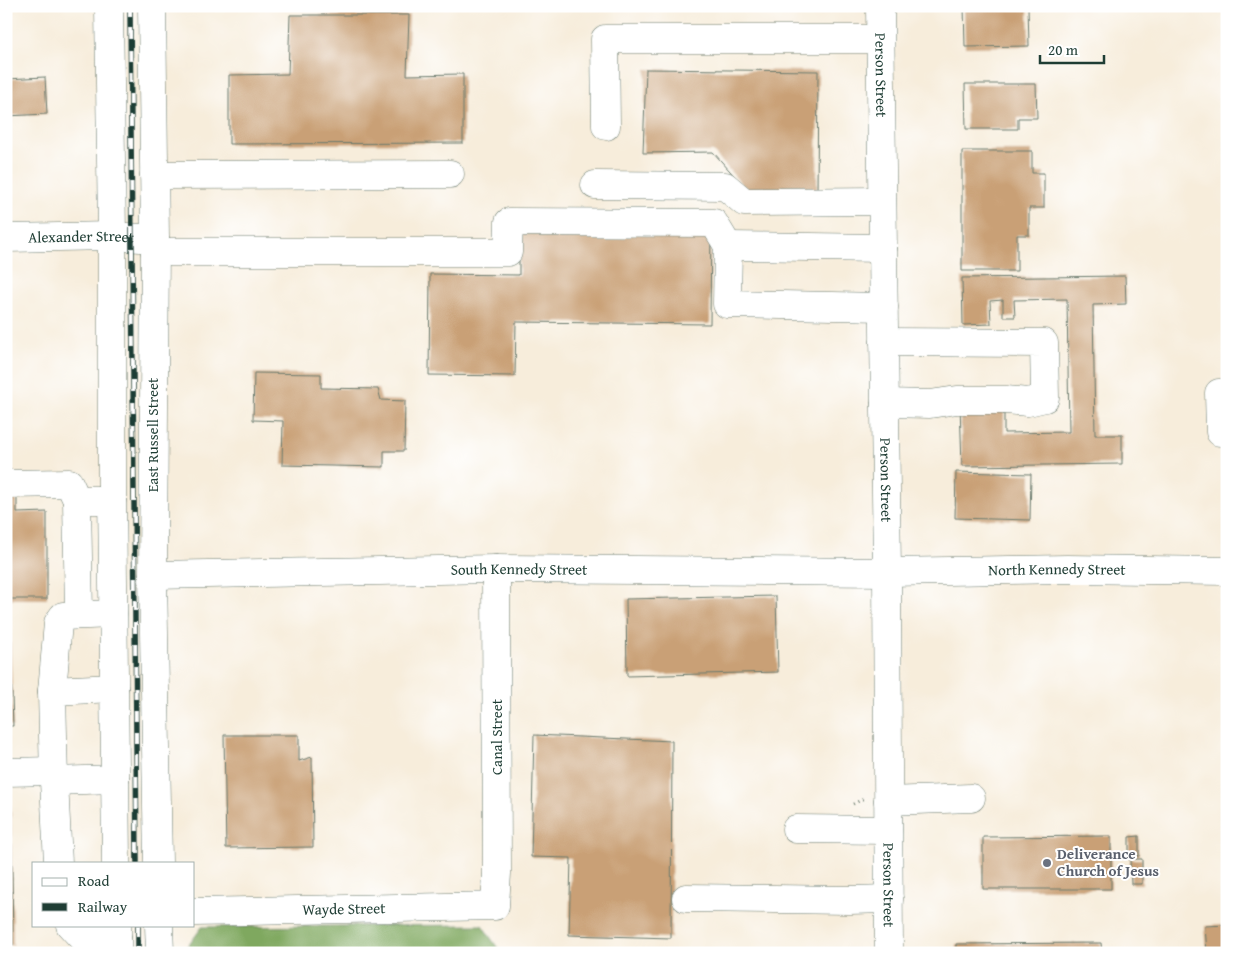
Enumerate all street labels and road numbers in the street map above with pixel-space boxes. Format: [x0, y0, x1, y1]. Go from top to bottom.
street label: Person Street [870, 33, 892, 118]
street label: Alexander Street [28, 225, 135, 248]
street label: East Russell Street [142, 377, 163, 492]
street label: Person Street [875, 437, 897, 523]
street label: South Kennedy Street [450, 558, 588, 580]
street label: North Kennedy Street [988, 558, 1126, 580]
street label: Canal Street [486, 698, 507, 775]
street label: Person Street [878, 843, 900, 928]
street label: Wayde Street [302, 897, 386, 920]

